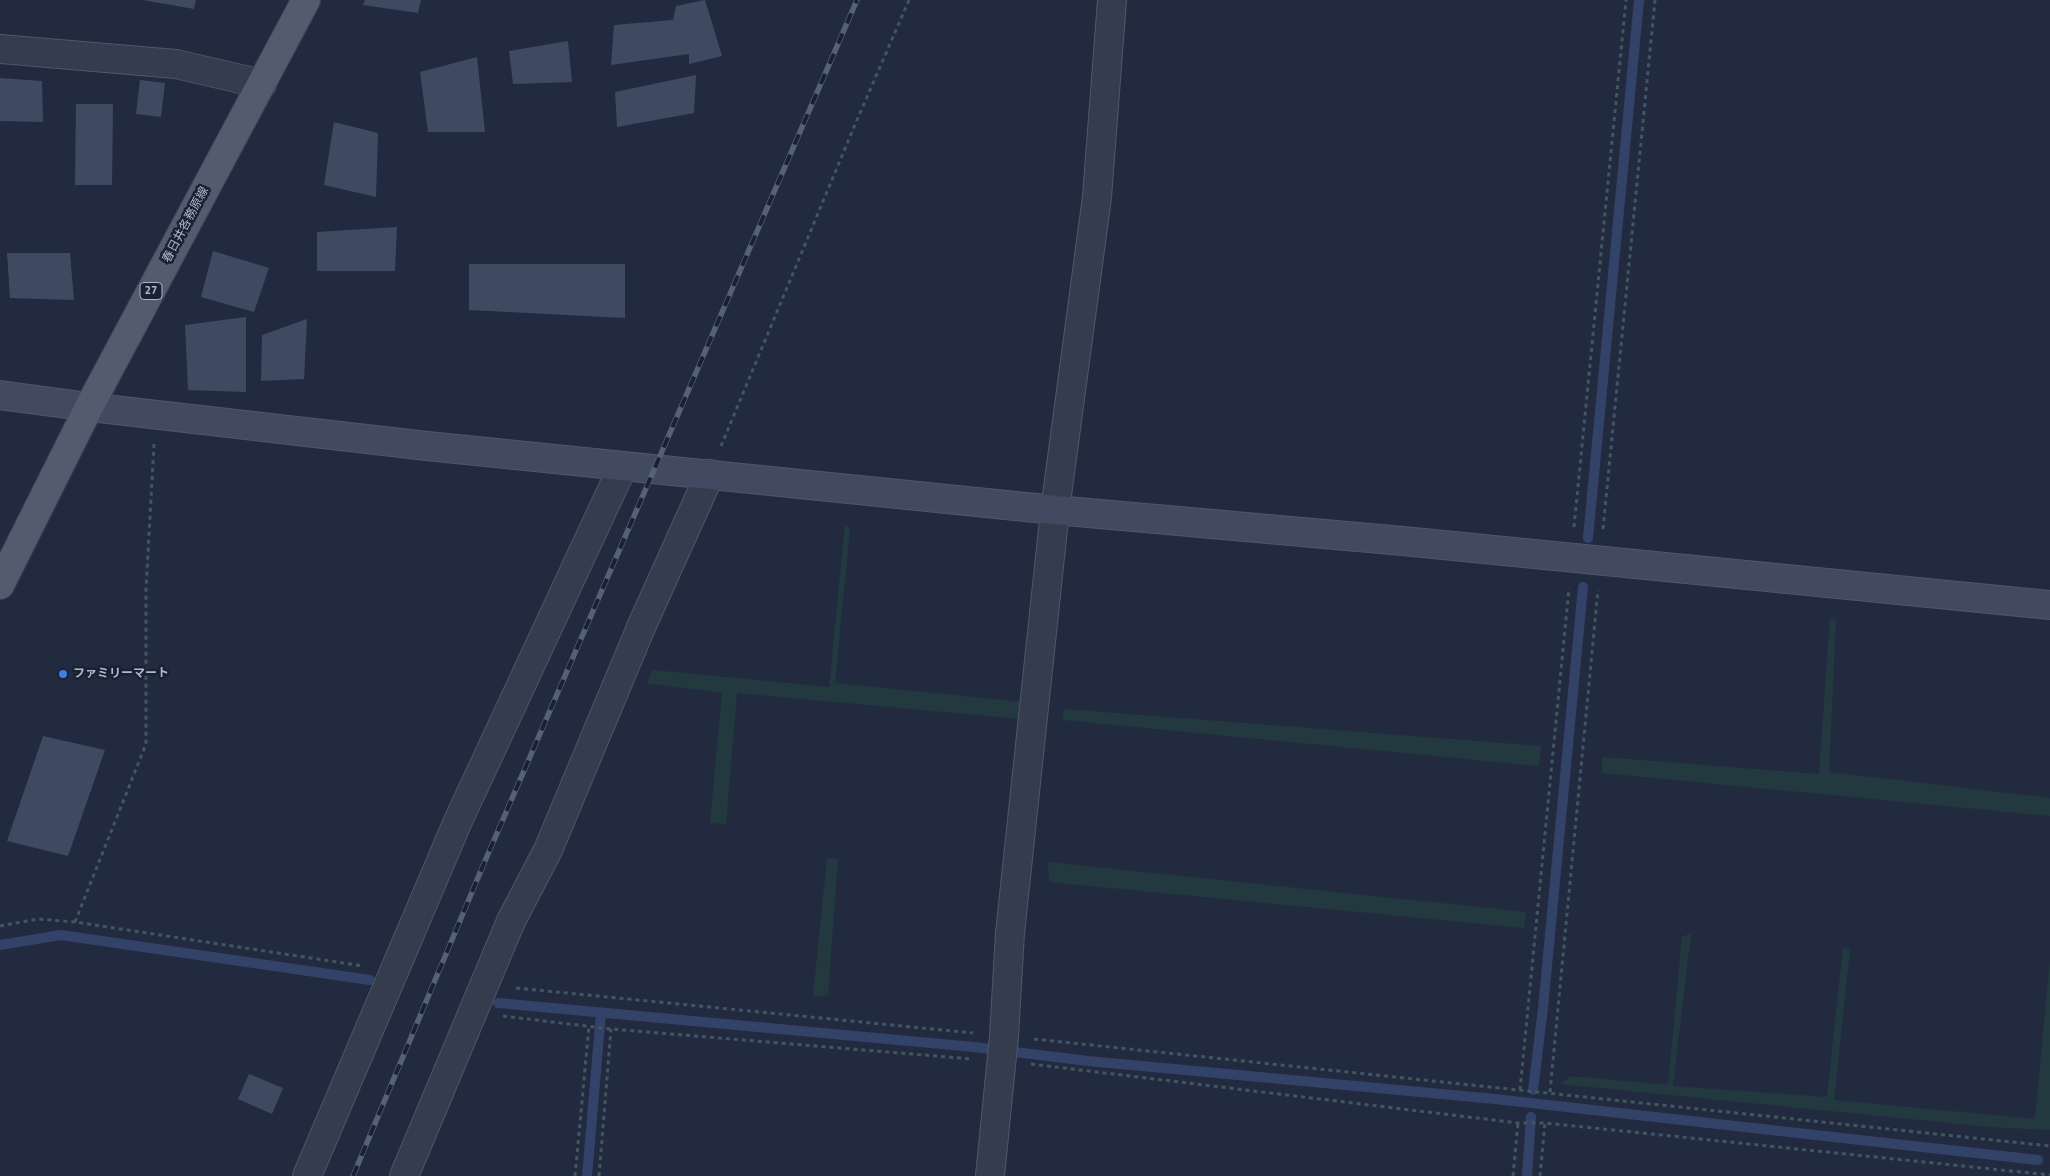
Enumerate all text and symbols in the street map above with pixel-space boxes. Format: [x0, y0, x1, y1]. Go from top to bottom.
street label: 春日井各務原線 [160, 185, 212, 265]
road number: 27 [140, 282, 162, 300]
place label: ファミリーマート [73, 667, 169, 681]
marker: ファミリーマート [57, 668, 69, 680]

